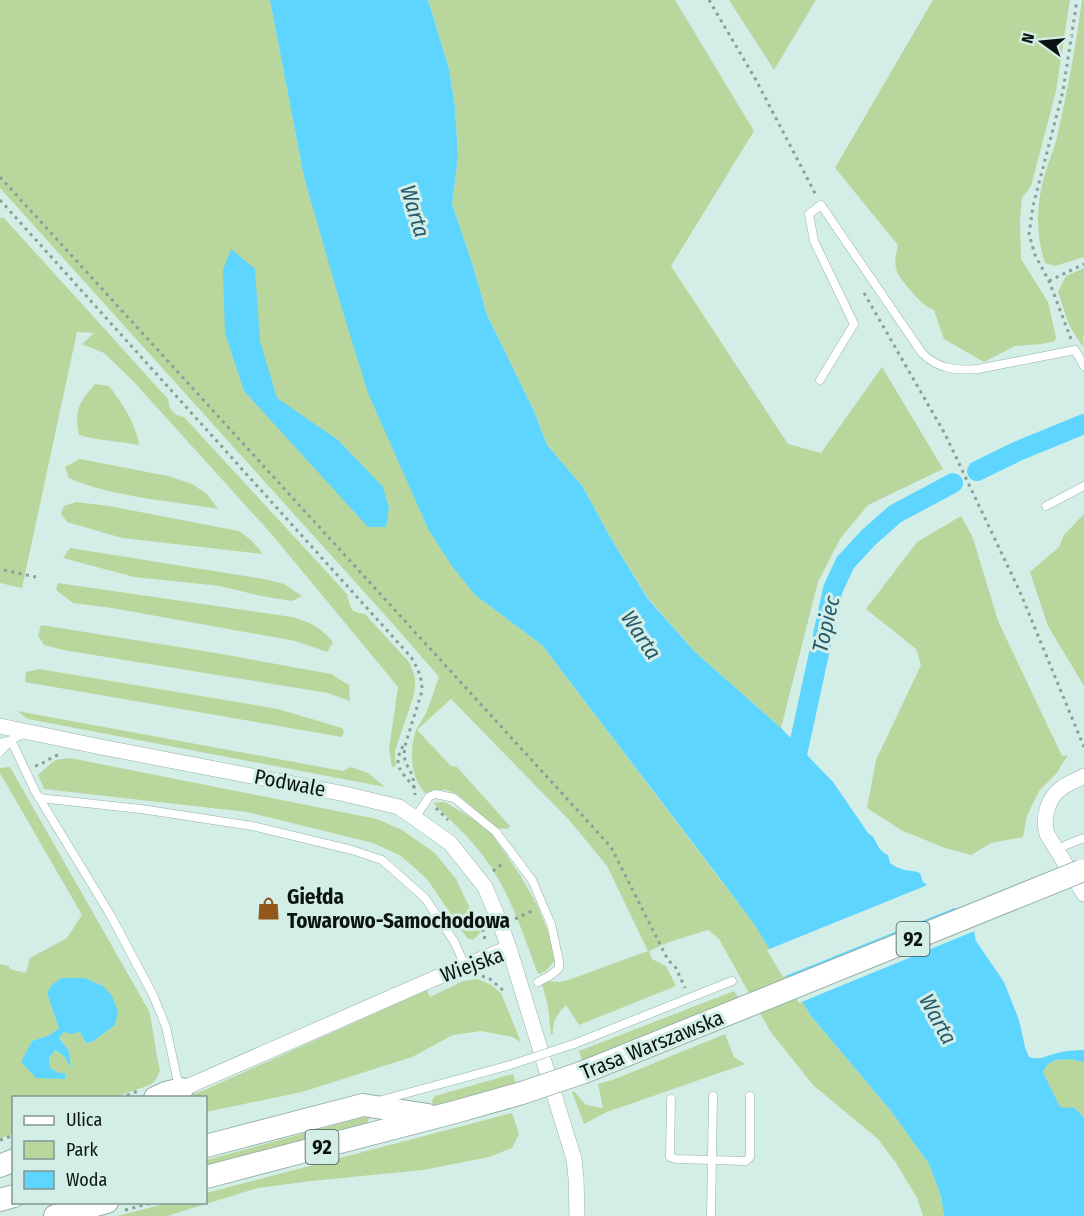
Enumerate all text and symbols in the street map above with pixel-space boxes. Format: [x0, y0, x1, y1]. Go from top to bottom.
north arrow [1012, 12, 1072, 72]
text: N [1018, 31, 1038, 45]
water label: Warta [394, 182, 436, 240]
water label: Topiec [806, 592, 846, 655]
water label: Warta [615, 605, 667, 665]
street label: Podwale [252, 763, 328, 803]
place label: Giełda Towarowo-Samochodowa [287, 884, 510, 934]
shop icon: Giełda Towarowo-Samochodowa [256, 896, 282, 922]
road number: 92 [896, 922, 930, 956]
street label: Wiejska [437, 942, 507, 988]
water label: Warta [913, 989, 963, 1049]
street label: Trasa Warszawska [577, 1004, 727, 1086]
legend [12, 1096, 207, 1204]
text: Ulica [66, 1109, 102, 1131]
road number: 92 [306, 1130, 338, 1164]
text: Park [66, 1139, 99, 1161]
text: Woda [66, 1169, 107, 1191]

